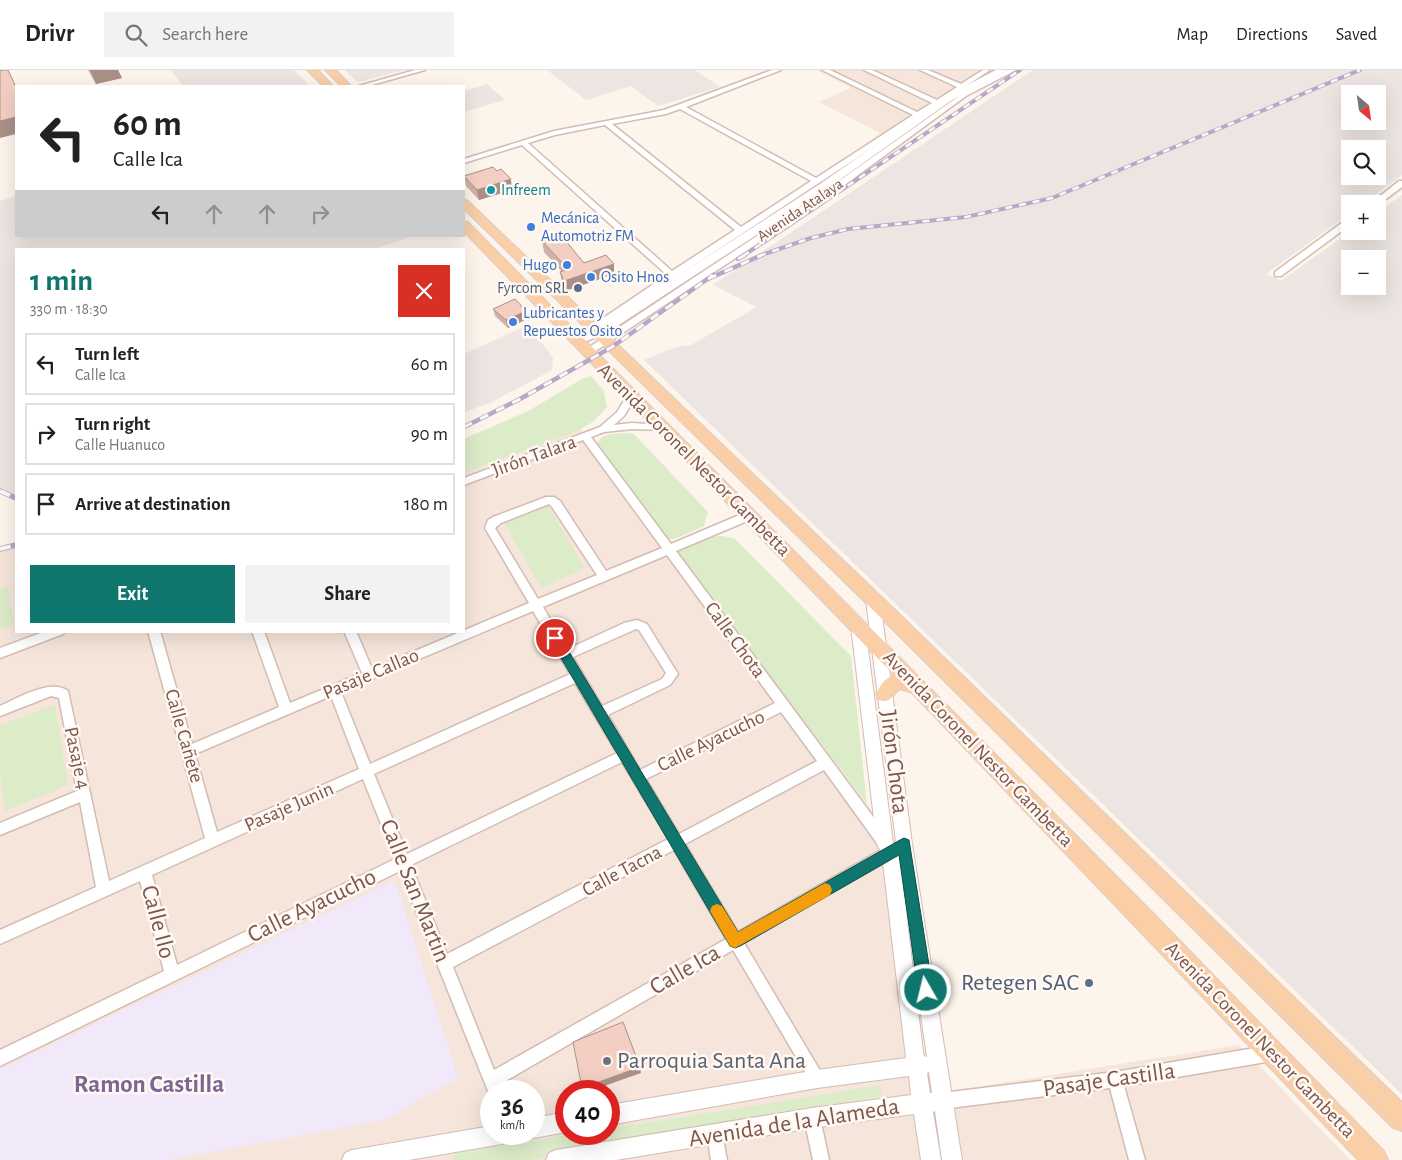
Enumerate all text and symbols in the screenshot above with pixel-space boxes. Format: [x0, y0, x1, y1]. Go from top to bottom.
search box [104, 12, 454, 57]
icon: search [122, 21, 150, 49]
text: Drivr [25, 22, 74, 46]
text: Search here [162, 25, 248, 44]
text: Map [1177, 26, 1208, 44]
text: Directions [1236, 26, 1308, 44]
text: Saved [1336, 26, 1377, 44]
north arrow [1341, 85, 1386, 130]
map controls [1341, 85, 1386, 295]
icon: left [30, 105, 95, 170]
text: 60 m [113, 107, 182, 142]
button: search [1341, 140, 1386, 185]
text: Calle Ica [113, 148, 183, 170]
street label: Avenida Atalaya [754, 175, 846, 245]
place label: Infreem [501, 182, 551, 198]
marker: Infreem [485, 184, 497, 196]
button: + [1341, 195, 1386, 240]
icon: left [147, 200, 175, 228]
icon: ahead [200, 200, 228, 228]
icon: ahead [253, 200, 281, 228]
icon: right [306, 200, 334, 228]
place label: Mecánica Automotriz FM [541, 210, 634, 244]
marker: Mecánica Automotriz FM [525, 221, 537, 233]
button: − [1341, 250, 1386, 295]
place label: Hugo [522, 257, 557, 273]
marker: Hugo [561, 259, 573, 271]
button: close [398, 265, 450, 317]
text: 1 min [30, 266, 93, 296]
place label: Osito Hnos [601, 269, 669, 285]
marker: Osito Hnos [585, 271, 597, 283]
place label: Fyrcom SRL [497, 280, 568, 297]
marker: Fyrcom SRL [572, 282, 584, 294]
text: 330 m · 18:30 [30, 301, 108, 317]
place label: Lubricantes y Repuestos Osito [523, 305, 622, 339]
marker: Lubricantes y Repuestos Osito [507, 316, 519, 328]
text: Turn left [75, 345, 139, 364]
icon: left [32, 350, 60, 378]
text: 60 m [411, 355, 448, 374]
street label: Avenida Coronel Nestor Gambetta [594, 360, 794, 560]
text: Calle Ica [75, 367, 126, 383]
text: Turn right [75, 415, 150, 434]
icon: right [32, 420, 60, 448]
text: 90 m [411, 425, 448, 444]
street label: Jirón Talara [489, 432, 579, 480]
text: Calle Huanuco [75, 437, 165, 453]
icon: arrive [32, 490, 60, 518]
text: Arrive at destination [75, 495, 231, 514]
text: 180 m [404, 495, 448, 514]
button: Exit [30, 565, 235, 623]
button: Share [245, 565, 450, 623]
street label: Calle Chota [701, 598, 769, 682]
pin [534, 617, 576, 659]
icon: arrive [541, 624, 569, 652]
street label: Pasaje Callao [320, 645, 422, 703]
street label: Avenida Coronel Nestor Gambetta [879, 647, 1077, 851]
street label: Calle Cañete [161, 687, 207, 785]
street label: Calle Ayacucho [654, 706, 768, 776]
street label: Jirón Chota [876, 709, 912, 815]
street label: Pasaje 4 [61, 725, 93, 791]
street label: Pasaje Junin [242, 779, 336, 835]
street label: Calle San Martin [375, 816, 455, 966]
street label: Calle Tacna [579, 842, 665, 900]
street label: Calle Ayacucho [244, 865, 380, 947]
street label: Calle Ilo [137, 883, 179, 961]
street label: Avenida Coronel Nestor Gambetta [1161, 938, 1359, 1142]
street label: Calle Ica [646, 940, 724, 1000]
position arrow [899, 963, 951, 1015]
place label: Retegen SAC [961, 971, 1079, 995]
marker: Retegen SAC [1083, 977, 1095, 989]
place label: Parroquia Santa Ana [617, 1049, 806, 1073]
marker: Parroquia Santa Ana [601, 1055, 613, 1067]
street label: Pasaje Castilla [1041, 1059, 1177, 1101]
district label: Ramon Castilla [74, 1072, 224, 1097]
speed limit sign: 40 [555, 1080, 620, 1145]
text: 36 [501, 1094, 524, 1119]
street label: Avenida de la Alameda [687, 1094, 901, 1152]
text: km/h [500, 1119, 525, 1131]

